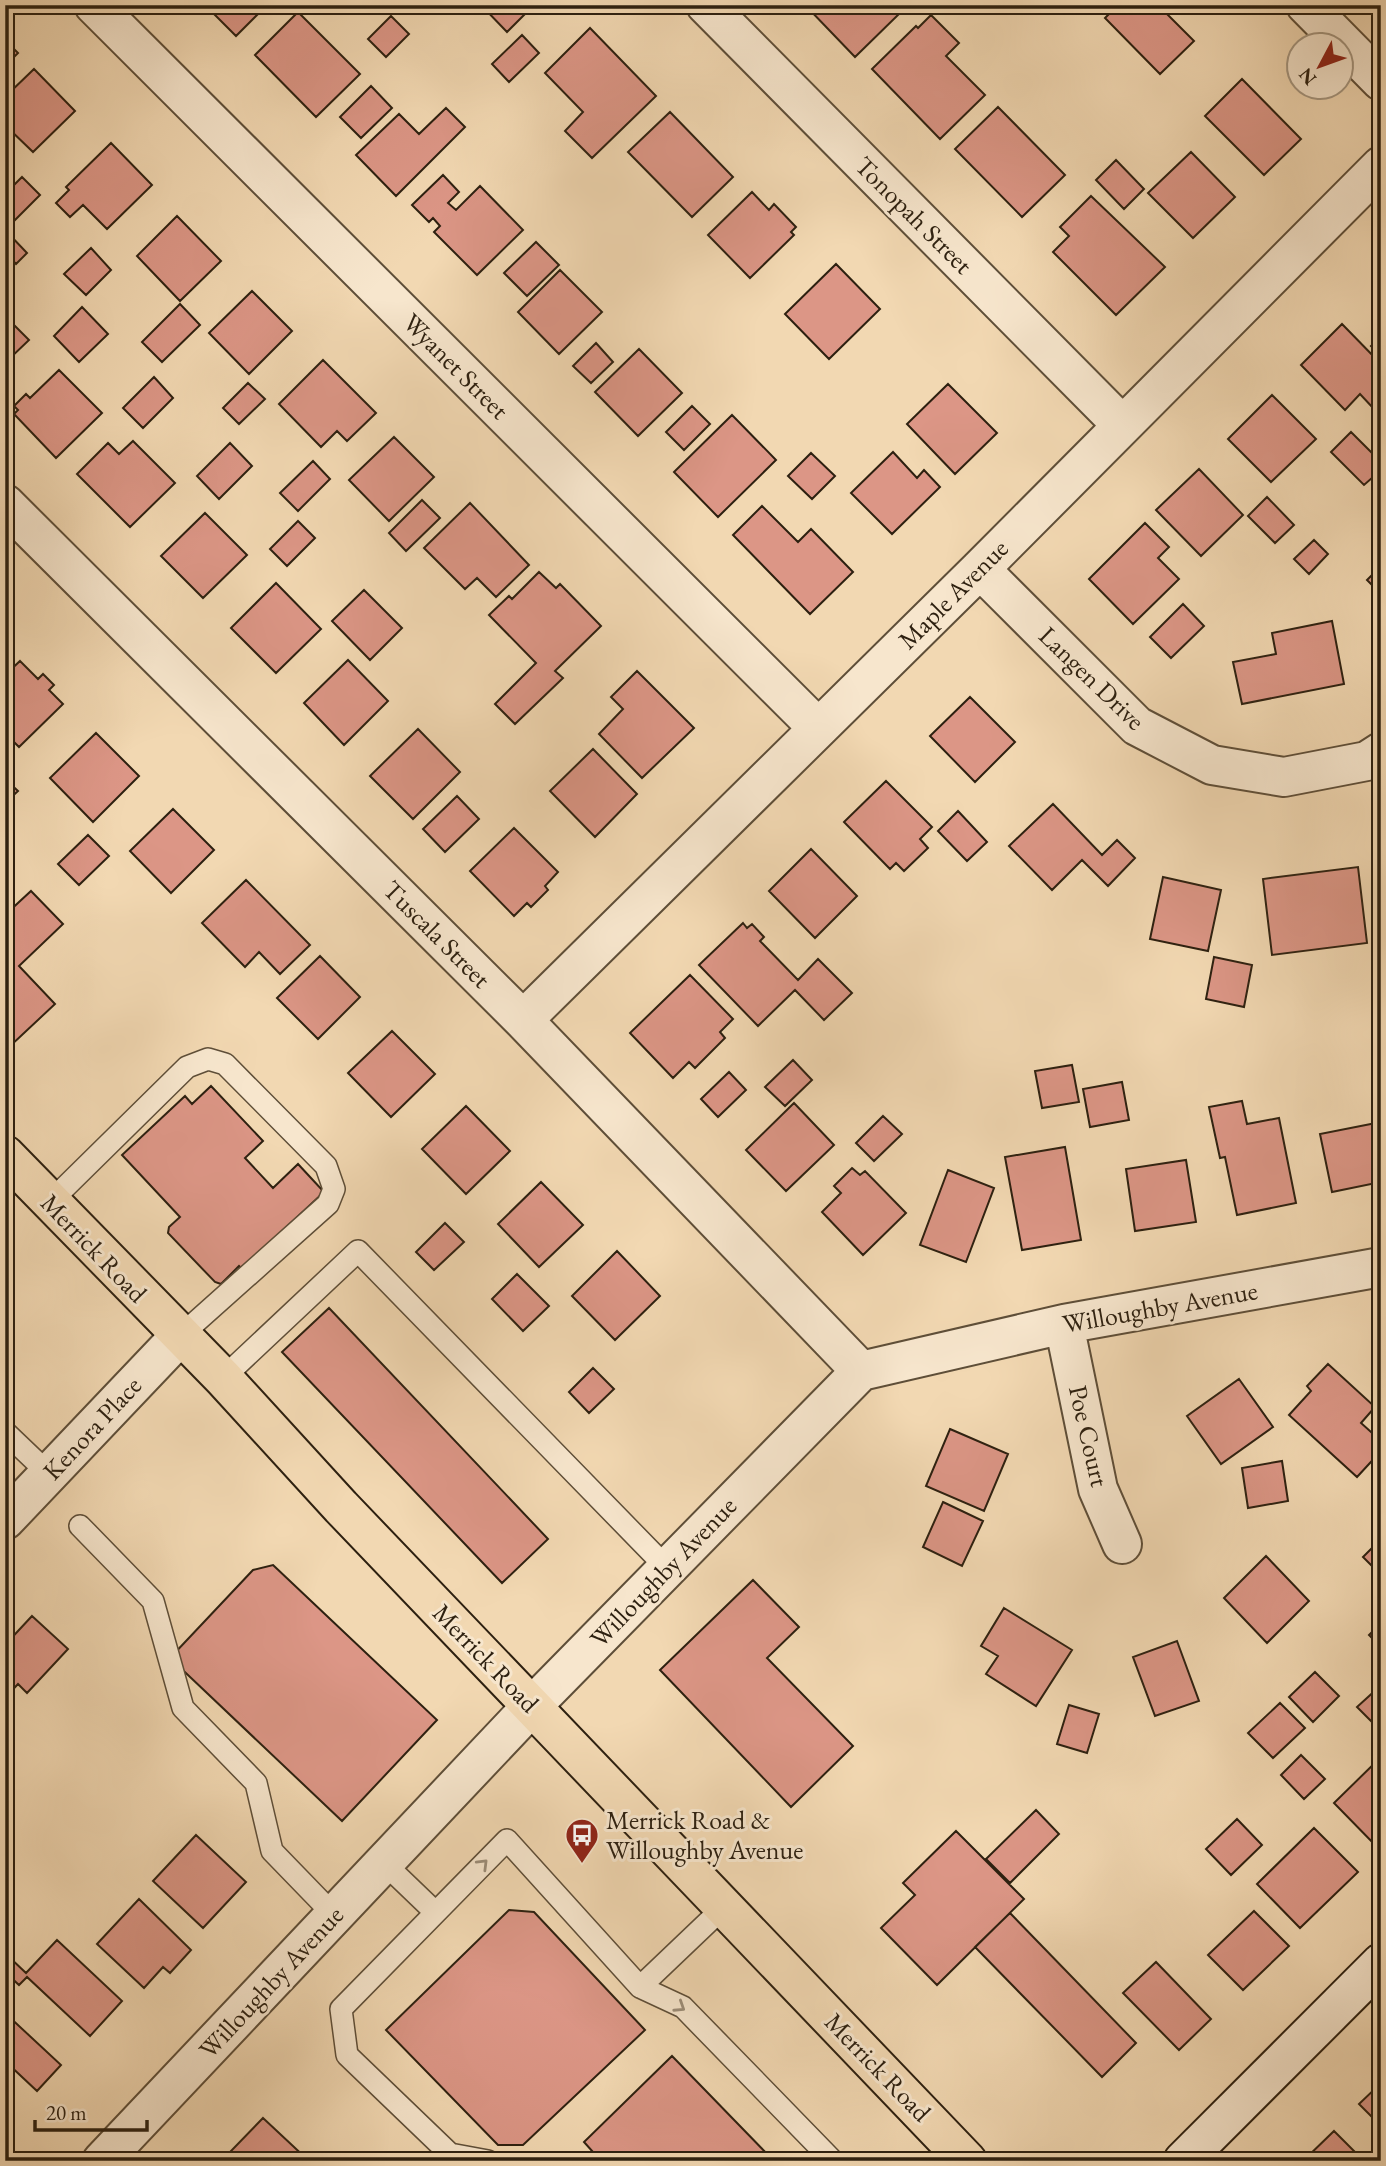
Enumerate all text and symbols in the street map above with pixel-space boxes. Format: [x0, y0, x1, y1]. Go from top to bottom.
north arrow [1284, 32, 1354, 102]
text: N [1293, 62, 1322, 91]
street label: Tonopah Street [848, 149, 980, 281]
street label: Wyanet Street [396, 306, 516, 426]
street label: Maple Avenue [891, 532, 1015, 656]
street label: Langen Drive [1032, 619, 1152, 737]
street label: Tuscala Street [376, 873, 498, 995]
street label: Merrick Road [33, 1186, 155, 1310]
street label: Willoughby Avenue [1060, 1273, 1260, 1341]
street label: Kenora Place [35, 1369, 149, 1487]
street label: Poe Court [1061, 1382, 1117, 1490]
street label: Willoughby Avenue [582, 1489, 744, 1655]
street label: Merrick Road [425, 1596, 547, 1720]
place label: Merrick Road & Willoughby Avenue [606, 1803, 803, 1867]
bus stop icon: Merrick Road & Willoughby Avenue [563, 1816, 601, 1865]
one-way arrow [475, 1859, 488, 1872]
street label: Willoughby Avenue [191, 1898, 351, 2066]
one-way arrow [672, 1999, 685, 2012]
street label: Merrick Road [817, 2005, 939, 2129]
scale bar [35, 2089, 147, 2133]
text: 20 m [46, 2099, 87, 2126]

